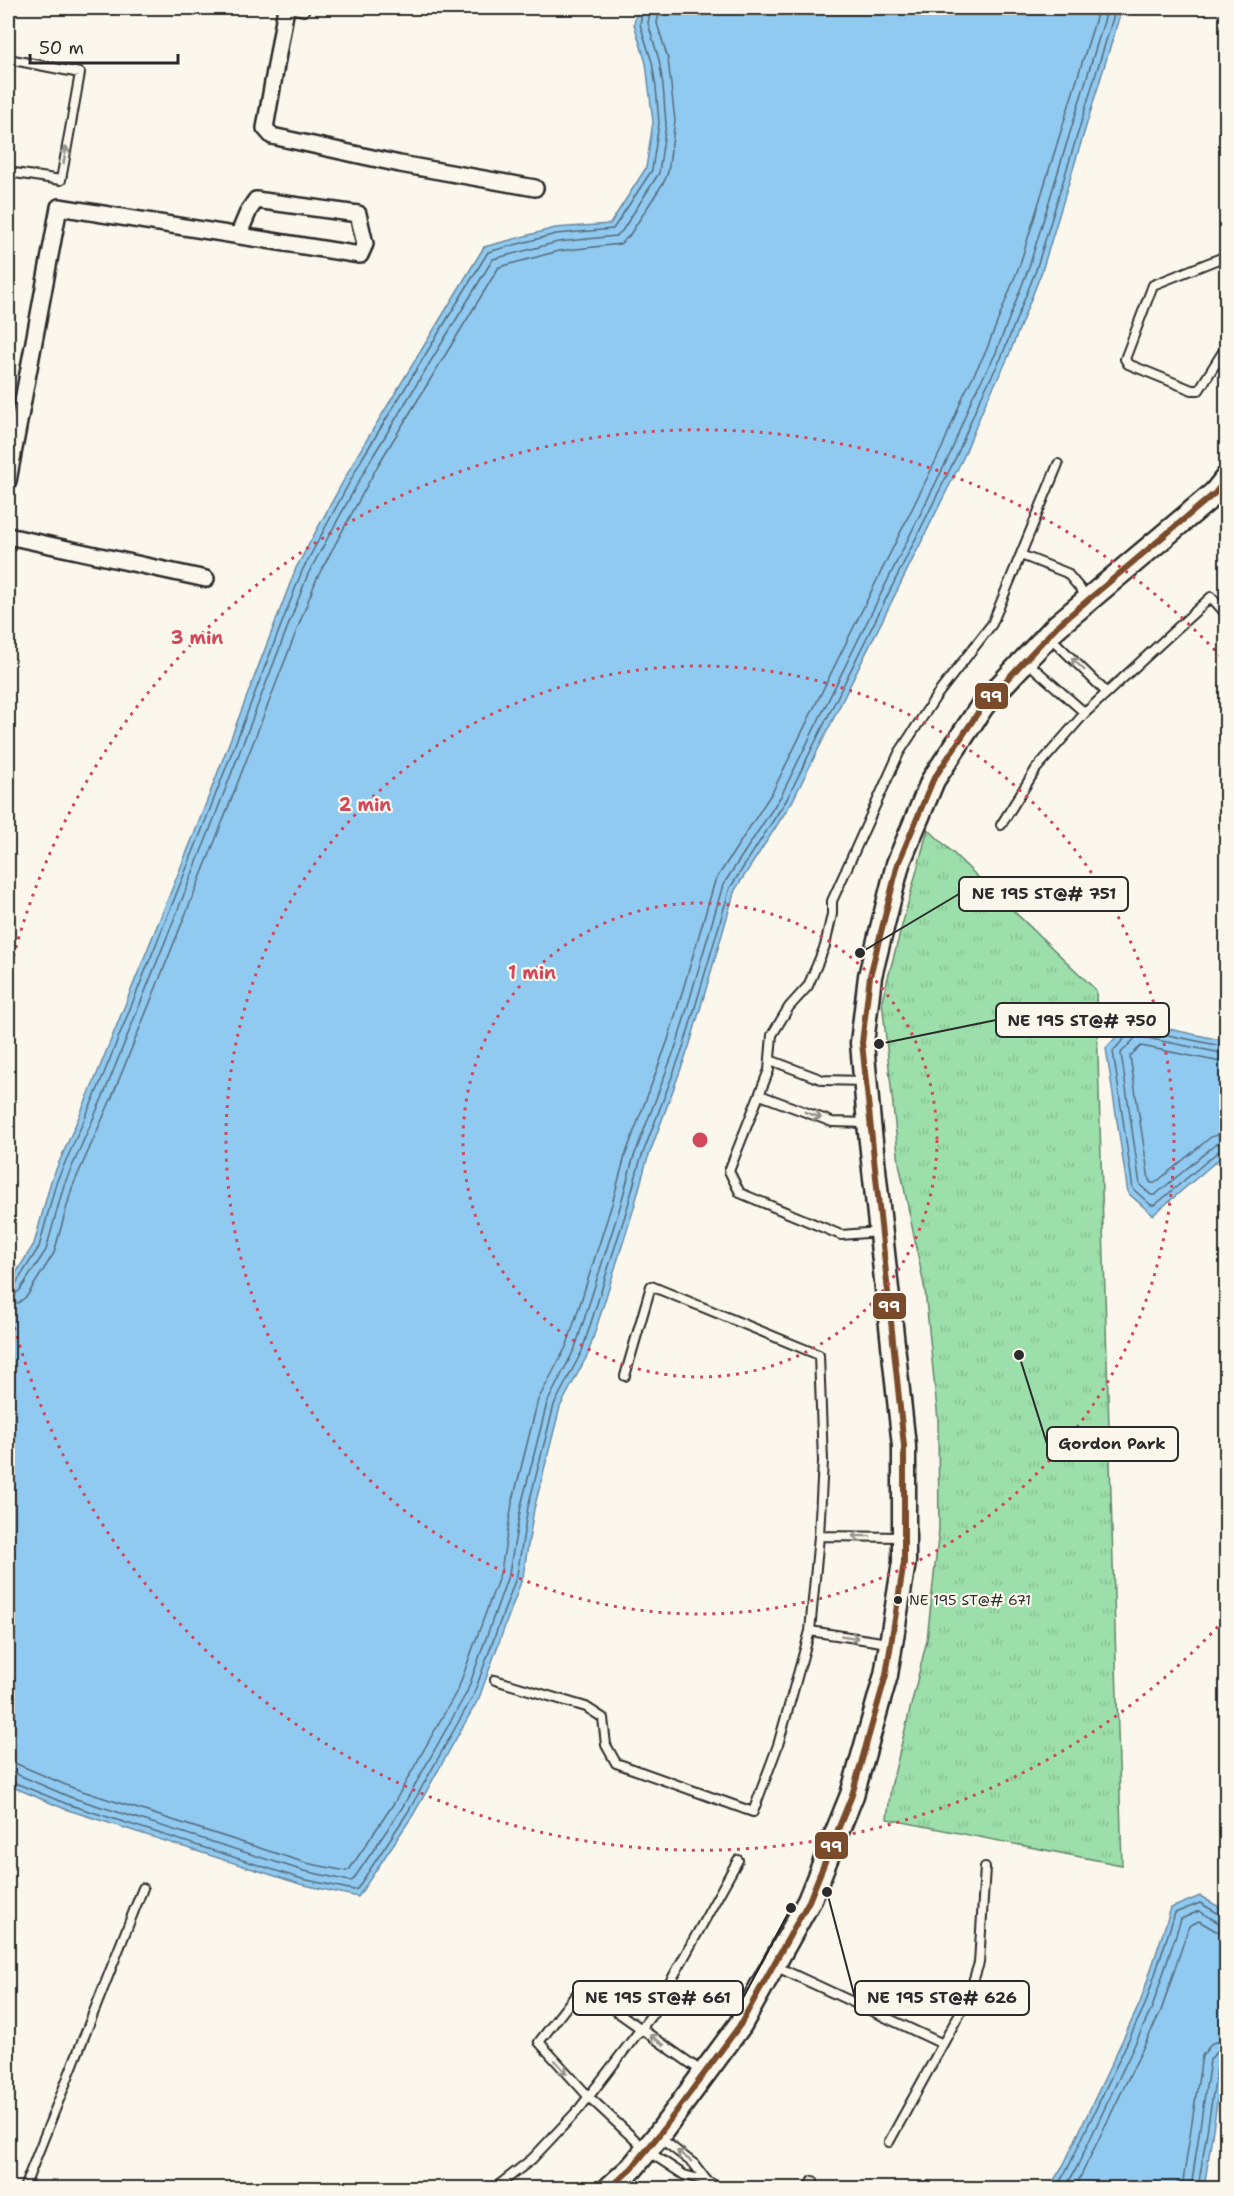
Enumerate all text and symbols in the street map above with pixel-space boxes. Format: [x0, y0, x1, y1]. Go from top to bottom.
scale bar [30, 27, 178, 65]
text: 50 m [39, 36, 84, 60]
one-way arrow [60, 145, 71, 165]
text: 3 min [171, 626, 223, 650]
one-way arrow [1070, 657, 1085, 671]
line badge: 99 [974, 682, 1009, 710]
text: 99 [980, 686, 1002, 707]
text: 2 min [339, 793, 391, 817]
callout: NE 195 ST@# 751 [959, 877, 1128, 911]
text: NE 195 ST@# 751 [972, 883, 1116, 904]
text: 1 min [508, 961, 556, 985]
callout: NE 195 ST@# 750 [996, 1003, 1169, 1037]
text: NE 195 ST@# 750 [1007, 1010, 1157, 1031]
one-way arrow [803, 1110, 822, 1121]
centre of rings [690, 1130, 710, 1150]
line badge: 99 [872, 1292, 907, 1320]
text: 99 [878, 1296, 900, 1317]
callout: Gordon Park [1047, 1427, 1178, 1461]
text: Gordon Park [1058, 1433, 1166, 1454]
one-way arrow [852, 1531, 872, 1542]
place label: NE 195 ST@# 671 [909, 1591, 1031, 1609]
marker: NE 195 ST@# 671 [892, 1594, 904, 1606]
one-way arrow [840, 1632, 859, 1643]
line badge: 99 [814, 1831, 849, 1860]
text: 99 [820, 1836, 842, 1857]
callout: NE 195 ST@# 661 [573, 1981, 743, 2015]
callout: NE 195 ST@# 626 [855, 1981, 1029, 2015]
text: NE 195 ST@# 661 [585, 1987, 731, 2008]
text: NE 195 ST@# 626 [867, 1987, 1017, 2008]
one-way arrow [649, 2033, 665, 2046]
one-way arrow [554, 2059, 568, 2074]
one-way arrow [677, 2150, 693, 2163]

